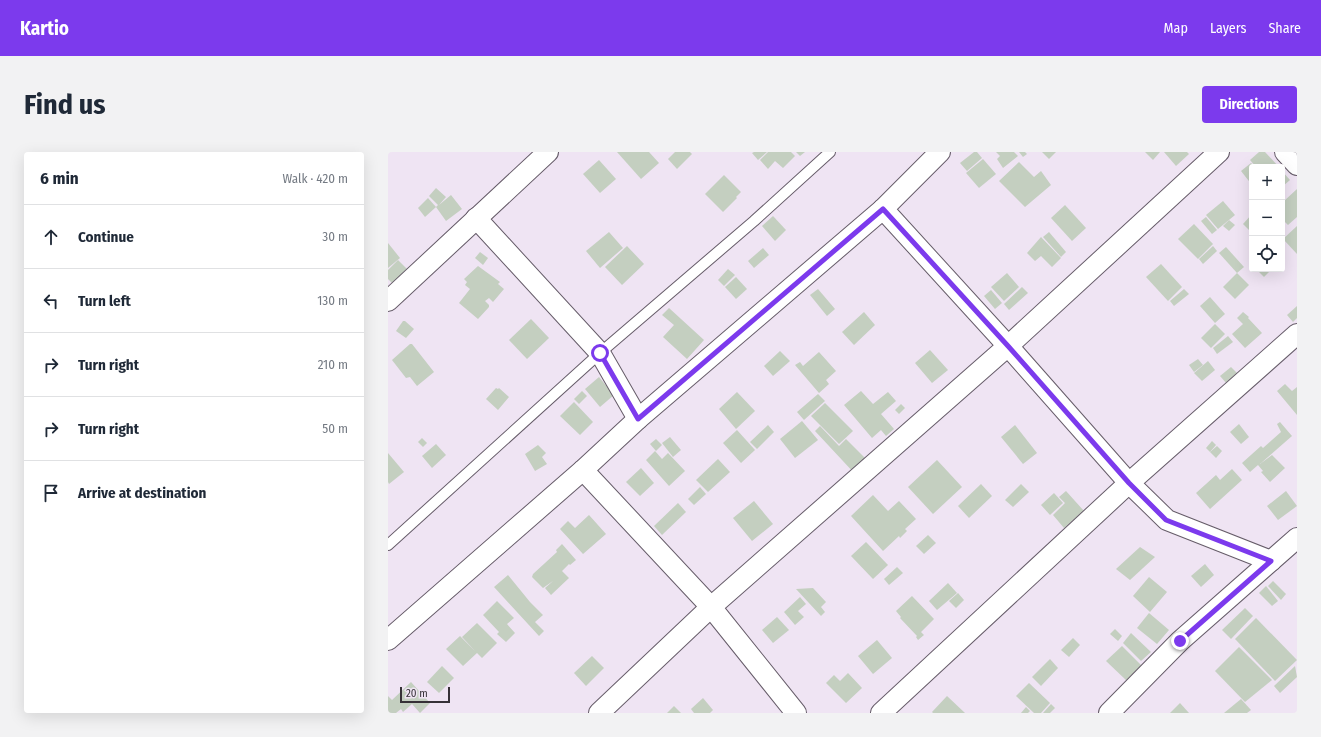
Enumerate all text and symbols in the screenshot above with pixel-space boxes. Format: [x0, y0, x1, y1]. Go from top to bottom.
text: Kartio [20, 17, 69, 40]
text: Map [1164, 20, 1188, 37]
text: Layers [1210, 20, 1246, 37]
text: Share [1268, 20, 1301, 37]
button: Directions [1202, 86, 1297, 123]
text: Find us [24, 88, 106, 121]
map controls [1249, 164, 1285, 272]
button: + [1249, 164, 1285, 200]
text: 6 min [40, 168, 79, 189]
text: Walk · 420 m [282, 171, 348, 186]
button: − [1249, 200, 1285, 236]
icon: ahead [40, 226, 62, 248]
text: Continue [78, 228, 134, 246]
text: 30 m [322, 229, 348, 244]
button: locate [1249, 236, 1285, 272]
icon: left [40, 290, 62, 312]
text: Turn left [78, 292, 131, 310]
text: 130 m [317, 293, 348, 308]
route start [591, 344, 609, 362]
icon: right [40, 354, 62, 376]
text: Turn right [78, 356, 139, 374]
text: 210 m [318, 357, 348, 372]
icon: right [40, 418, 62, 440]
text: Turn right [78, 420, 139, 438]
text: 50 m [322, 421, 348, 436]
icon: arrive [40, 482, 62, 504]
text: Arrive at destination [78, 484, 206, 502]
route end [1171, 632, 1189, 650]
scale bar [400, 685, 450, 704]
text: 20 m [406, 687, 428, 700]

